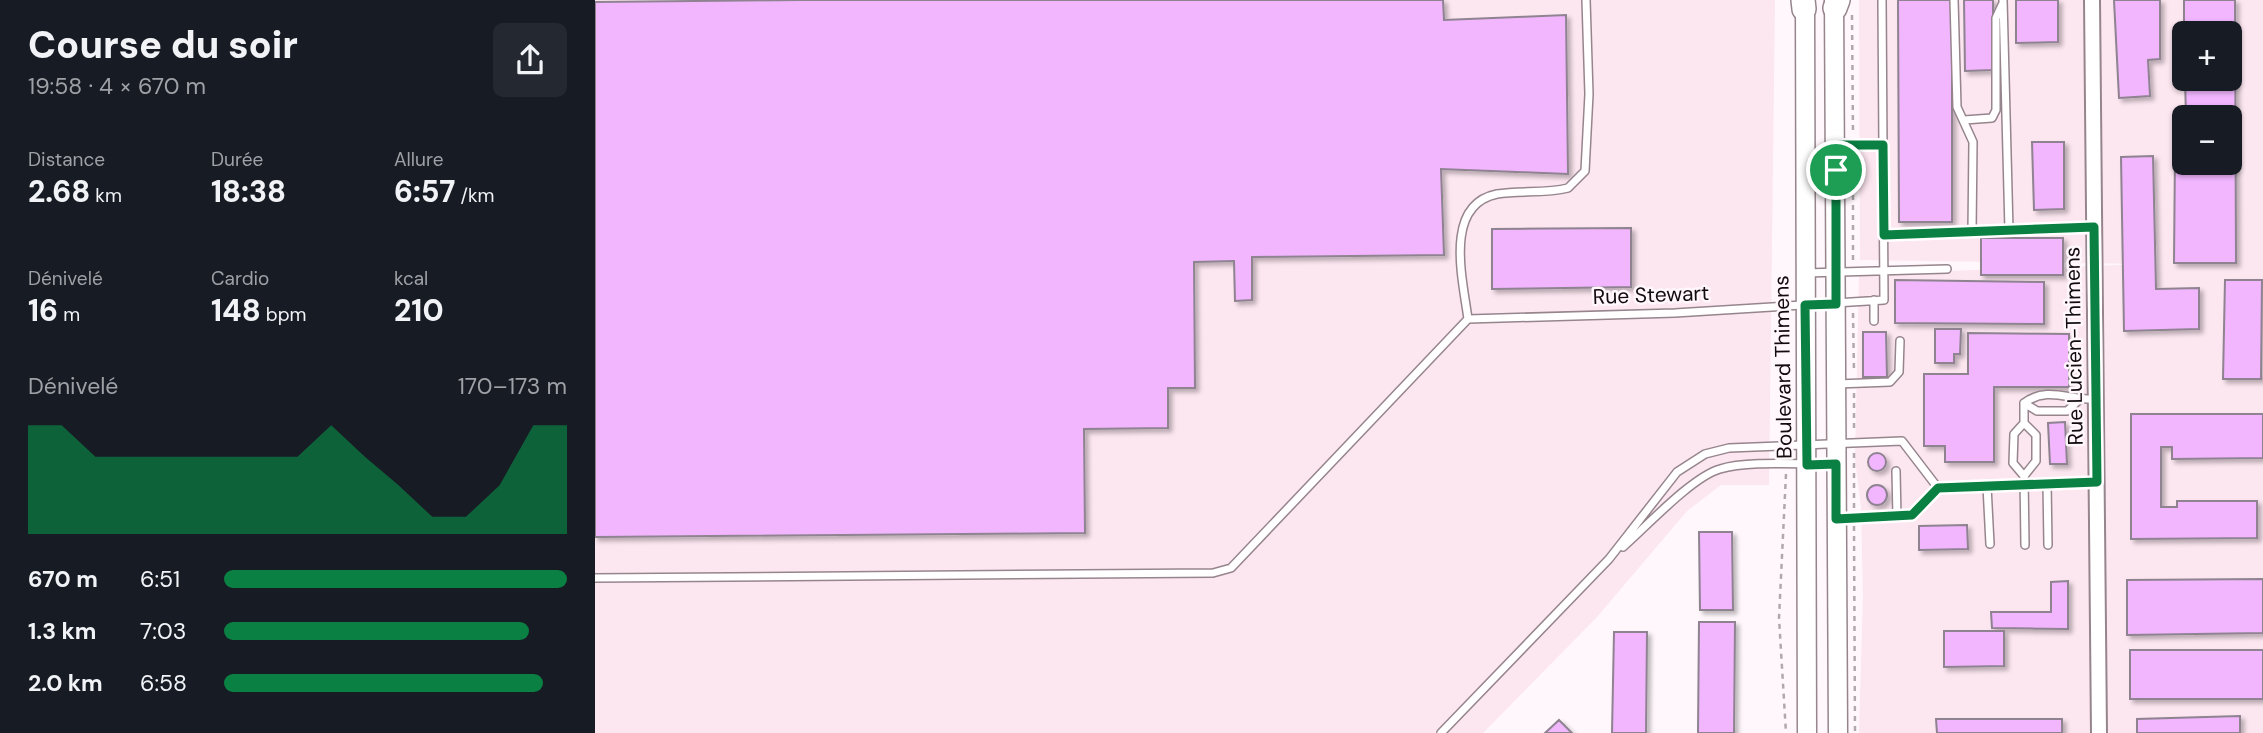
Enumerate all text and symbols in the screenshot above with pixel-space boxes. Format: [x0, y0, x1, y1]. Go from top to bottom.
text: Course du soir [28, 20, 298, 70]
map controls [2172, 21, 2242, 175]
button: + [2172, 21, 2242, 91]
button: share [493, 23, 567, 97]
text: 19:58 · 4 × 670 m [28, 71, 206, 101]
button: − [2172, 105, 2242, 175]
pin [1806, 140, 1866, 200]
text: Distance [28, 147, 105, 172]
text: Durée [211, 147, 263, 172]
text: Allure [394, 147, 443, 172]
icon: arrive [1817, 151, 1855, 189]
text: 2.68 [28, 172, 90, 211]
text: 18:38 [211, 172, 286, 211]
text: 6:57 [394, 172, 455, 211]
text: km [90, 183, 122, 208]
text: /km [455, 183, 494, 208]
street label: Rue Lucien-Thimens [2058, 246, 2090, 446]
text: Dénivelé [28, 266, 103, 291]
text: Cardio [211, 266, 269, 291]
text: kcal [394, 266, 428, 291]
street label: Boulevard Thimens [1767, 275, 1799, 459]
street label: Rue Stewart [1592, 279, 1710, 311]
text: 16 [28, 291, 58, 330]
text: 148 [211, 291, 261, 330]
text: 210 [394, 291, 444, 330]
text: m [58, 302, 80, 327]
text: bpm [261, 302, 307, 327]
text: Dénivelé [28, 371, 118, 401]
text: 170–173 m [458, 371, 567, 401]
text: 670 m [28, 564, 98, 594]
text: 6:51 [140, 564, 180, 594]
text: 1.3 km [28, 616, 96, 646]
text: 7:03 [140, 616, 186, 646]
text: 2.0 km [28, 668, 103, 698]
text: 6:58 [140, 668, 187, 698]

